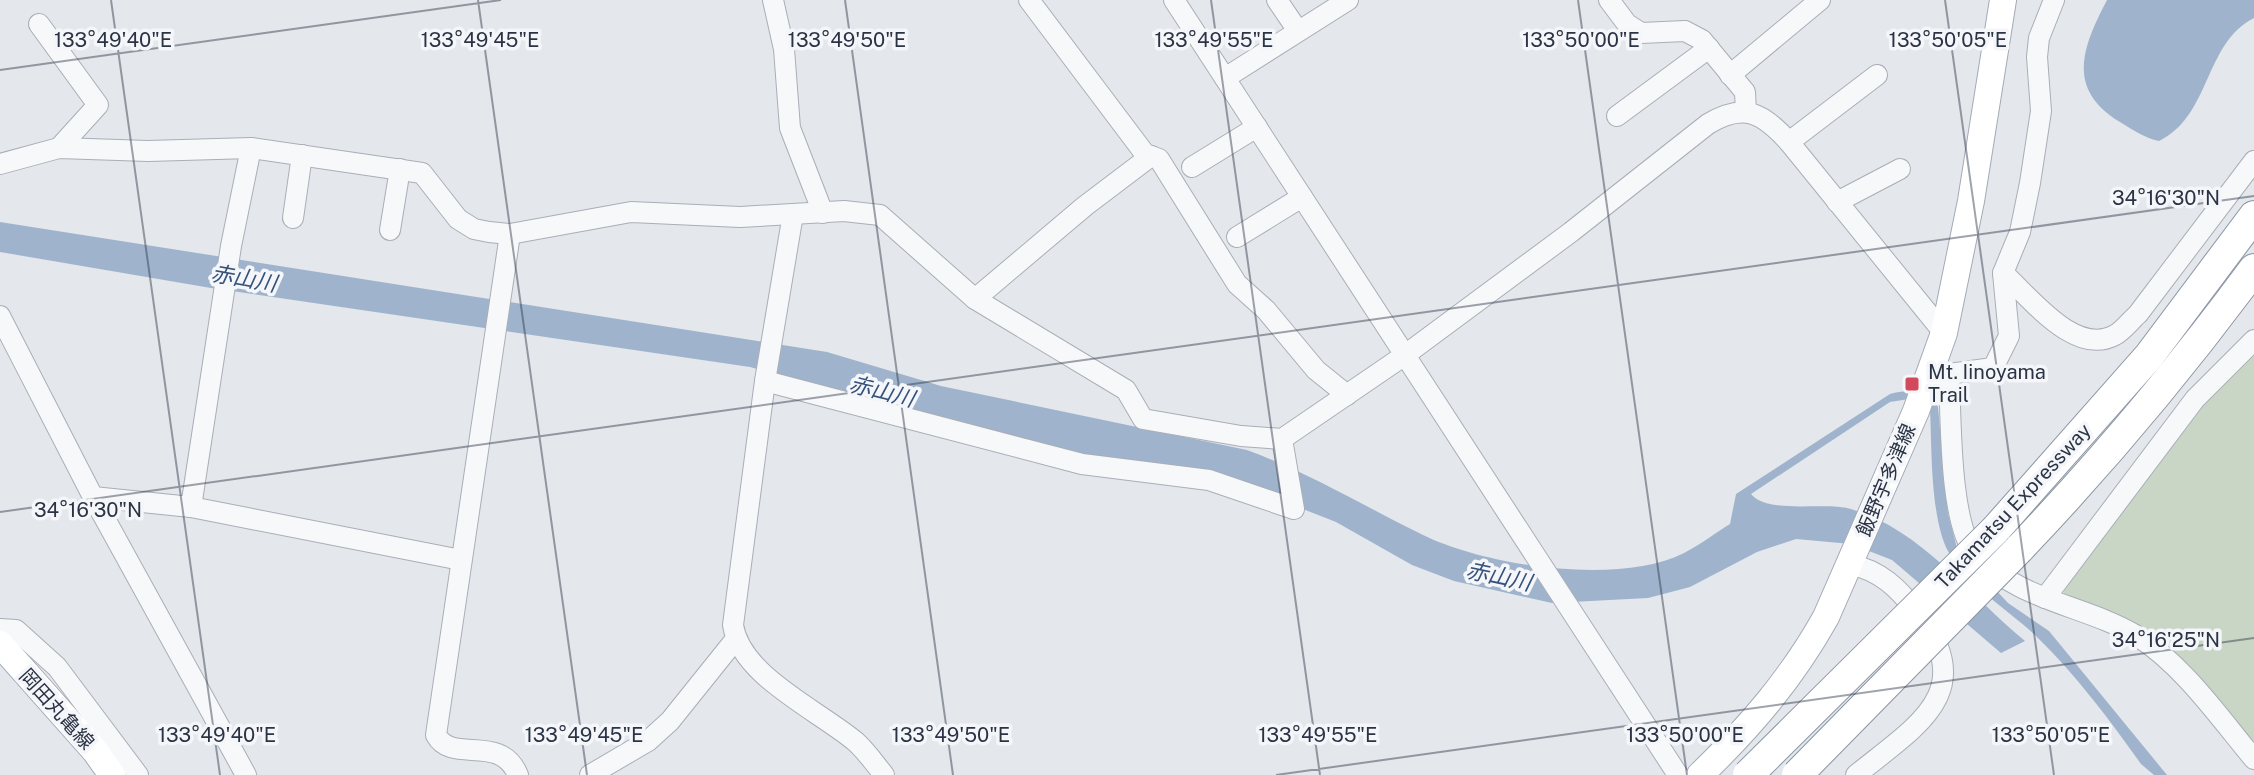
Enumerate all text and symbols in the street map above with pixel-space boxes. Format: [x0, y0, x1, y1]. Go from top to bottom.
text: 133°49'40"E [54, 28, 172, 52]
text: 133°49'45"E [421, 28, 539, 52]
text: 133°49'50"E [788, 28, 906, 52]
text: 133°49'55"E [1154, 28, 1274, 52]
text: 133°50'00"E [1522, 28, 1640, 52]
text: 133°50'05"E [1889, 28, 2007, 52]
text: 34°16'30"N [2112, 186, 2220, 210]
water label: 赤山川 [209, 259, 281, 297]
place label: Mt. Iinoyama Trail [1928, 360, 2046, 407]
water label: 赤山川 [847, 370, 919, 412]
marker: Mt. Iinoyama Trail [1903, 375, 1921, 393]
street label: Takamatsu Expressway [1930, 418, 2096, 594]
street label: 飯野宇多津線 [1852, 420, 1920, 540]
text: 34°16'30"N [34, 498, 142, 522]
water label: 赤山川 [1464, 556, 1536, 596]
text: 34°16'25"N [2112, 628, 2220, 652]
street label: 岡田丸亀線 [15, 664, 99, 754]
text: 133°49'40"E [158, 723, 276, 747]
text: 133°49'45"E [525, 723, 643, 747]
text: 133°49'50"E [892, 723, 1010, 747]
text: 133°49'55"E [1258, 723, 1378, 747]
text: 133°50'00"E [1626, 723, 1744, 747]
text: 133°50'05"E [1992, 723, 2110, 747]

